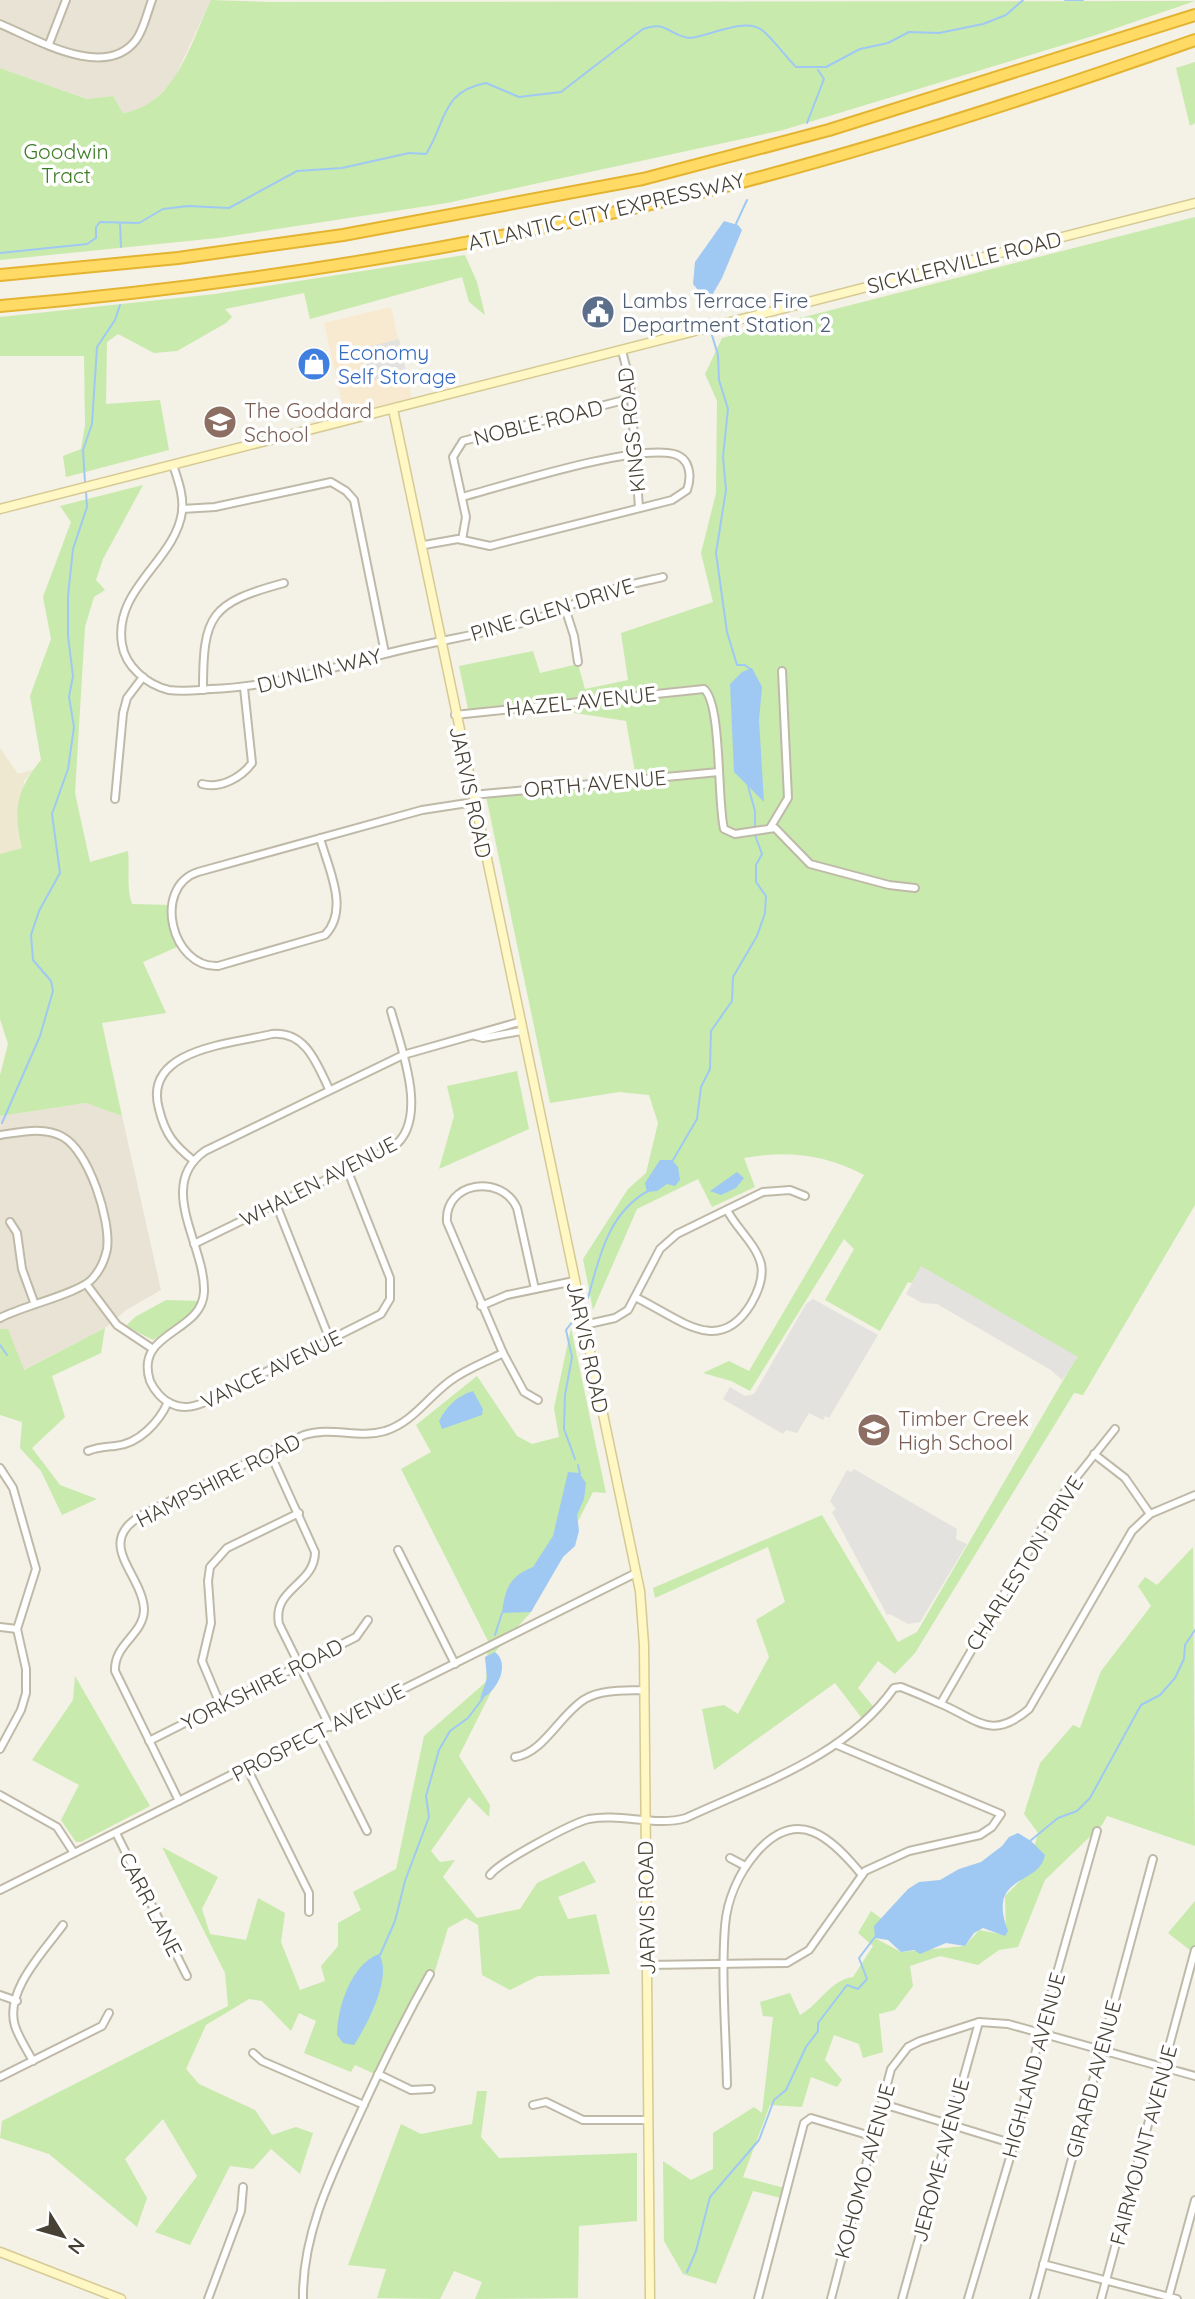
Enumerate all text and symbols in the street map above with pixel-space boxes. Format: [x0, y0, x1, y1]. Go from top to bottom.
park label: Goodwin Tract [23, 138, 109, 188]
street label: ATLANTIC CITY EXPRESSWAY [465, 166, 747, 255]
street label: SICKLERVILLE ROAD [864, 225, 1064, 299]
place label: Lambs Terrace Fire Department Station 2 [622, 287, 831, 337]
public building icon: Lambs Terrace Fire Department Station 2 [579, 293, 617, 331]
place label: Economy Self Storage [338, 339, 456, 389]
shop icon: Economy Self Storage [295, 345, 333, 383]
street label: KINGS ROAD [612, 366, 650, 494]
street label: NOBLE ROAD [471, 393, 605, 451]
place label: The Goddard School [244, 397, 372, 447]
school or university icon: The Goddard School [201, 403, 239, 441]
street label: PINE GLEN DRIVE [467, 572, 637, 646]
street label: DUNLIN WAY [254, 642, 384, 698]
street label: HAZEL AVENUE [505, 680, 657, 722]
street label: JARVIS ROAD [444, 724, 498, 860]
street label: ORTH AVENUE [523, 764, 667, 802]
street label: WHALEN AVENUE [235, 1130, 401, 1232]
street label: JARVIS ROAD [561, 1279, 615, 1415]
street label: VANCE AVENUE [196, 1324, 346, 1414]
place label: Timber Creek High School [898, 1405, 1029, 1455]
school or university icon: Timber Creek High School [855, 1411, 893, 1449]
street label: HAMPSHIRE ROAD [131, 1427, 305, 1533]
street label: CHARLESTON DRIVE [960, 1471, 1088, 1655]
street label: YORKSHIRE ROAD [177, 1632, 347, 1736]
street label: PROSPECT AVENUE [227, 1677, 409, 1787]
street label: JARVIS ROAD [632, 1841, 660, 1975]
street label: CARR LANE [114, 1848, 188, 1960]
street label: HIGHLAND AVENUE [996, 1970, 1070, 2160]
street label: GIRARD AVENUE [1059, 1997, 1127, 2161]
street label: FAIRMOUNT AVENUE [1104, 2042, 1182, 2248]
street label: JEROME AVENUE [906, 2075, 974, 2245]
street label: KOHOMO AVENUE [828, 2081, 900, 2261]
north arrow [28, 2201, 98, 2271]
text: N [63, 2233, 90, 2259]

